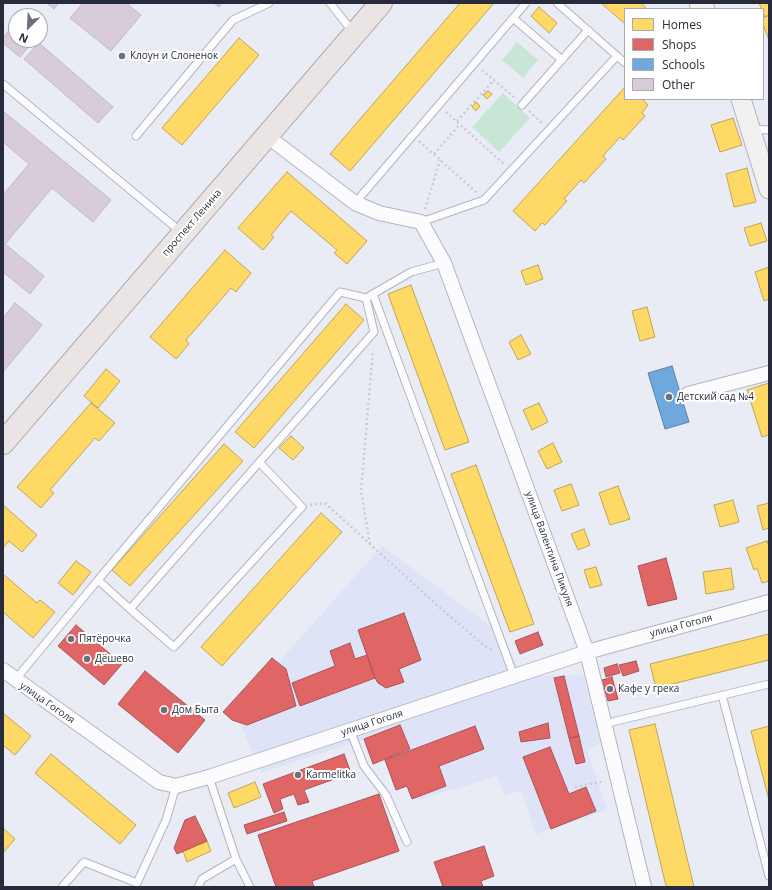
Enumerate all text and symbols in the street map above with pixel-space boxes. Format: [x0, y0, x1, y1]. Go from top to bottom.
north arrow [8, 8, 48, 48]
legend [624, 8, 764, 100]
text: Homes [662, 16, 702, 33]
text: N [16, 30, 30, 47]
text: Shops [662, 36, 696, 53]
place label: Клоун и Слоненок [130, 50, 218, 62]
marker: Клоун и Слоненок [117, 51, 127, 61]
text: Schools [662, 56, 705, 73]
text: Other [662, 76, 695, 93]
street label: проспект Ленина [160, 187, 224, 259]
place label: Детский сад №4 [677, 391, 754, 403]
marker: Детский сад №4 [664, 392, 674, 402]
street label: улица Валентина Пикуля [523, 490, 575, 608]
street label: улица Гоголя [648, 612, 714, 640]
place label: Пятёрочка [79, 633, 131, 645]
marker: Пятёрочка [66, 634, 76, 644]
place label: Дёшево [95, 653, 134, 665]
marker: Дёшево [82, 654, 92, 664]
street label: улица Гоголя [17, 680, 77, 726]
place label: Кафе у грека [618, 683, 679, 695]
marker: Кафе у грека [605, 684, 615, 694]
place label: Дом Быта [172, 704, 219, 716]
marker: Дом Быта [159, 705, 169, 715]
street label: улица Гоголя [340, 707, 404, 739]
place label: Karmelitka [306, 769, 356, 781]
marker: Karmelitka [293, 770, 303, 780]

